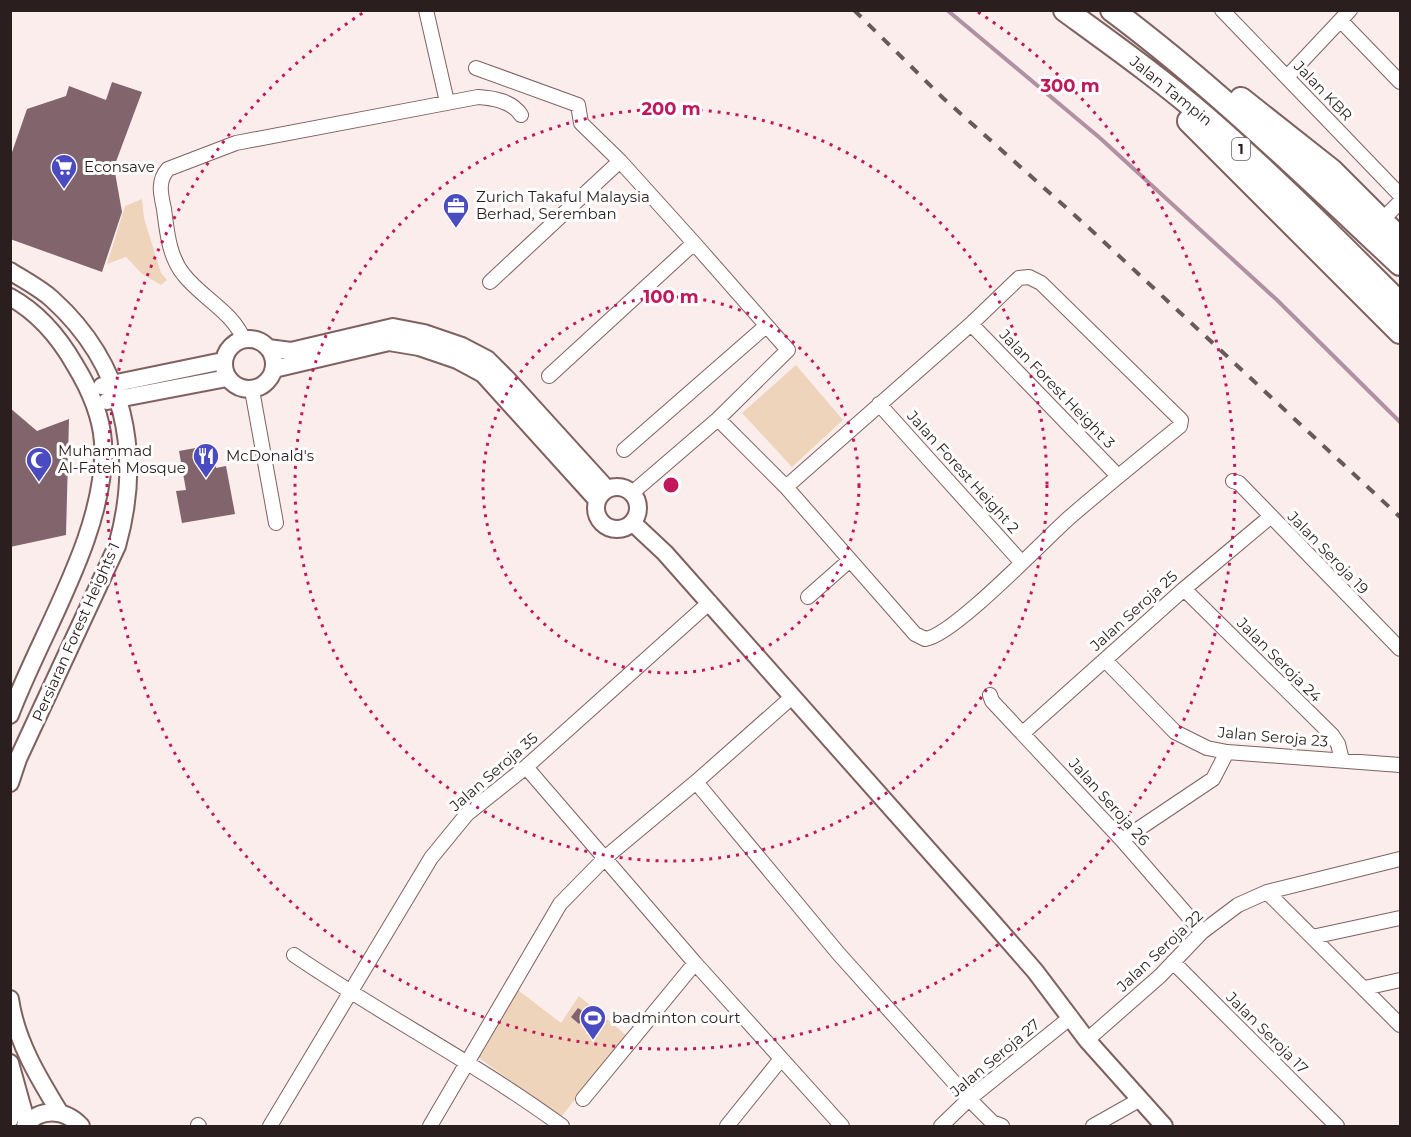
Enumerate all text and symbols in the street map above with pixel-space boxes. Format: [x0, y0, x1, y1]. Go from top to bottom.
street label: Jalan Tampin [1125, 51, 1216, 130]
street label: Jalan KBR [1289, 56, 1357, 125]
text: 300 m [1039, 75, 1100, 97]
text: 200 m [641, 98, 701, 120]
road number: 1 [1232, 138, 1250, 160]
supermarket icon: Econsave [49, 152, 79, 190]
place label: Econsave [84, 157, 155, 176]
place label: Zurich Takaful Malaysia Berhad, Seremban [476, 187, 650, 223]
office icon: Zurich Takaful Malaysia Berhad, Seremban [441, 191, 471, 229]
text: 100 m [643, 286, 699, 308]
street label: Jalan Forest Height 3 [995, 324, 1119, 452]
street label: Jalan Forest Height 2 [903, 406, 1023, 537]
place label: Muhammad Al-Fateh Mosque [58, 441, 186, 477]
restaurant icon: McDonald's [191, 441, 221, 479]
mosque icon: Muhammad Al-Fateh Mosque [24, 445, 54, 483]
place label: McDonald's [226, 446, 314, 465]
centre of rings [661, 475, 681, 495]
street label: Jalan Seroja 19 [1283, 506, 1373, 598]
street label: Persiaran Forest Heights 1 [28, 540, 124, 724]
street label: Jalan Seroja 25 [1085, 567, 1181, 655]
street label: Jalan Seroja 24 [1232, 613, 1326, 706]
street label: Jalan Seroja 23 [1216, 722, 1329, 751]
street label: Jalan Seroja 35 [445, 728, 542, 816]
street label: Jalan Seroja 26 [1064, 753, 1154, 849]
street label: Jalan Seroja 22 [1112, 906, 1207, 996]
street label: Jalan Seroja 17 [1222, 987, 1312, 1078]
sports icon: badminton court [578, 1003, 608, 1041]
place label: badminton court [612, 1008, 741, 1027]
street label: Jalan Seroja 27 [945, 1015, 1043, 1101]

